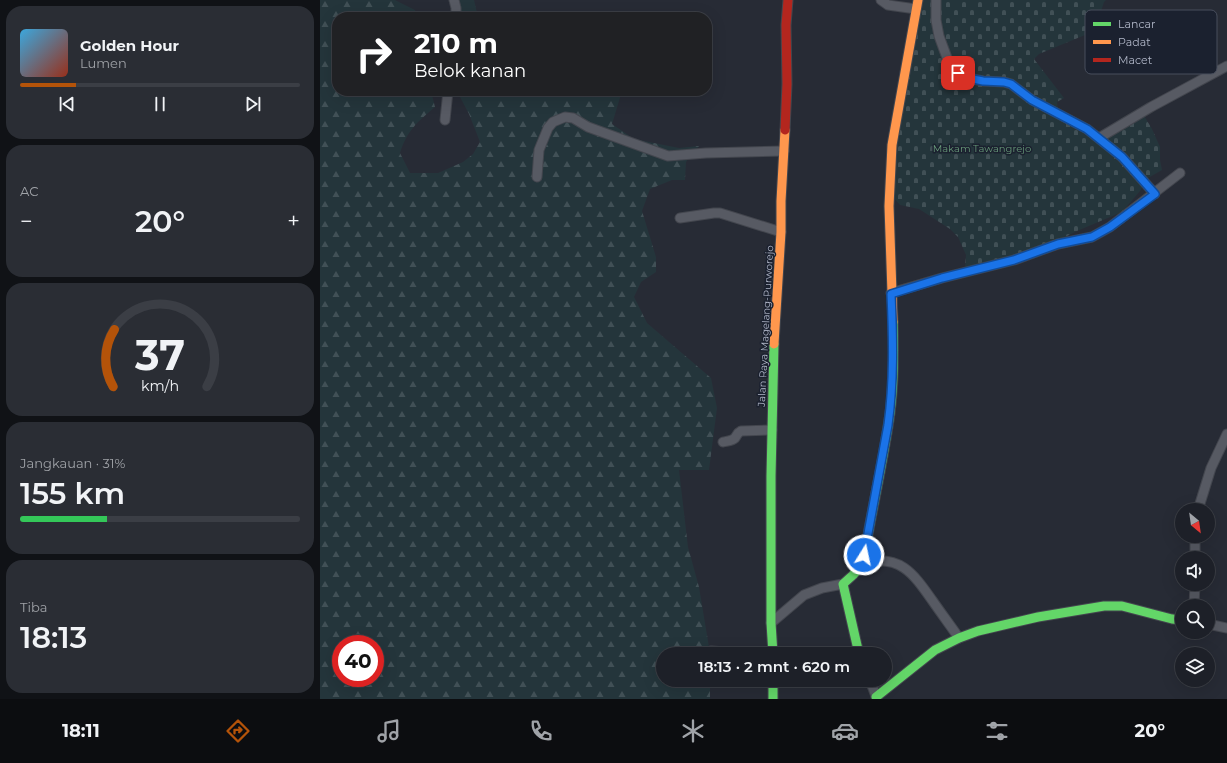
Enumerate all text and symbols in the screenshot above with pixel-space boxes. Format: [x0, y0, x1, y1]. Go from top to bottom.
legend [1085, 10, 1217, 74]
text: Lancar [1118, 17, 1156, 31]
text: 210 m [414, 26, 498, 60]
icon: right [348, 28, 400, 80]
text: Padat [1118, 35, 1151, 49]
text: Golden Hour [80, 36, 179, 55]
text: Macet [1118, 53, 1153, 67]
text: Lumen [80, 55, 127, 71]
pin [941, 56, 975, 90]
text: Belok kanan [414, 60, 526, 82]
icon: arrive [947, 62, 969, 84]
icon: previous [56, 93, 78, 115]
icon: pause [149, 93, 171, 115]
icon: next [242, 93, 264, 115]
park label: Makam Tawangrejo [933, 142, 1031, 155]
text: AC [20, 183, 38, 199]
text: 20° [135, 203, 185, 240]
text: − [20, 208, 33, 235]
text: + [287, 208, 300, 235]
street label: Jalan Raya Magelang-Purworejo [755, 245, 776, 408]
text: 37 [134, 330, 185, 380]
text: km/h [141, 377, 179, 395]
text: Jangkauan · 31% [20, 455, 125, 471]
text: 155 km [20, 475, 125, 512]
north arrow [1175, 503, 1215, 543]
map controls [1175, 503, 1215, 687]
position arrow [843, 534, 885, 576]
button: sound [1175, 551, 1215, 591]
text: Tiba [20, 599, 47, 615]
button: search [1175, 599, 1215, 639]
text: 18:13 [20, 619, 87, 656]
speed limit sign: 40 [332, 635, 384, 687]
button: layers [1175, 647, 1215, 687]
text: 18:13 · 2 mnt · 620 m [698, 657, 850, 676]
icon: directions [224, 717, 252, 745]
icon: music [375, 717, 403, 745]
icon: phone [527, 717, 555, 745]
icon: climate [679, 717, 707, 745]
icon: car [831, 717, 859, 745]
icon: filters [983, 717, 1011, 745]
text: 18:11 [62, 720, 100, 742]
text: 20° [1135, 720, 1165, 742]

